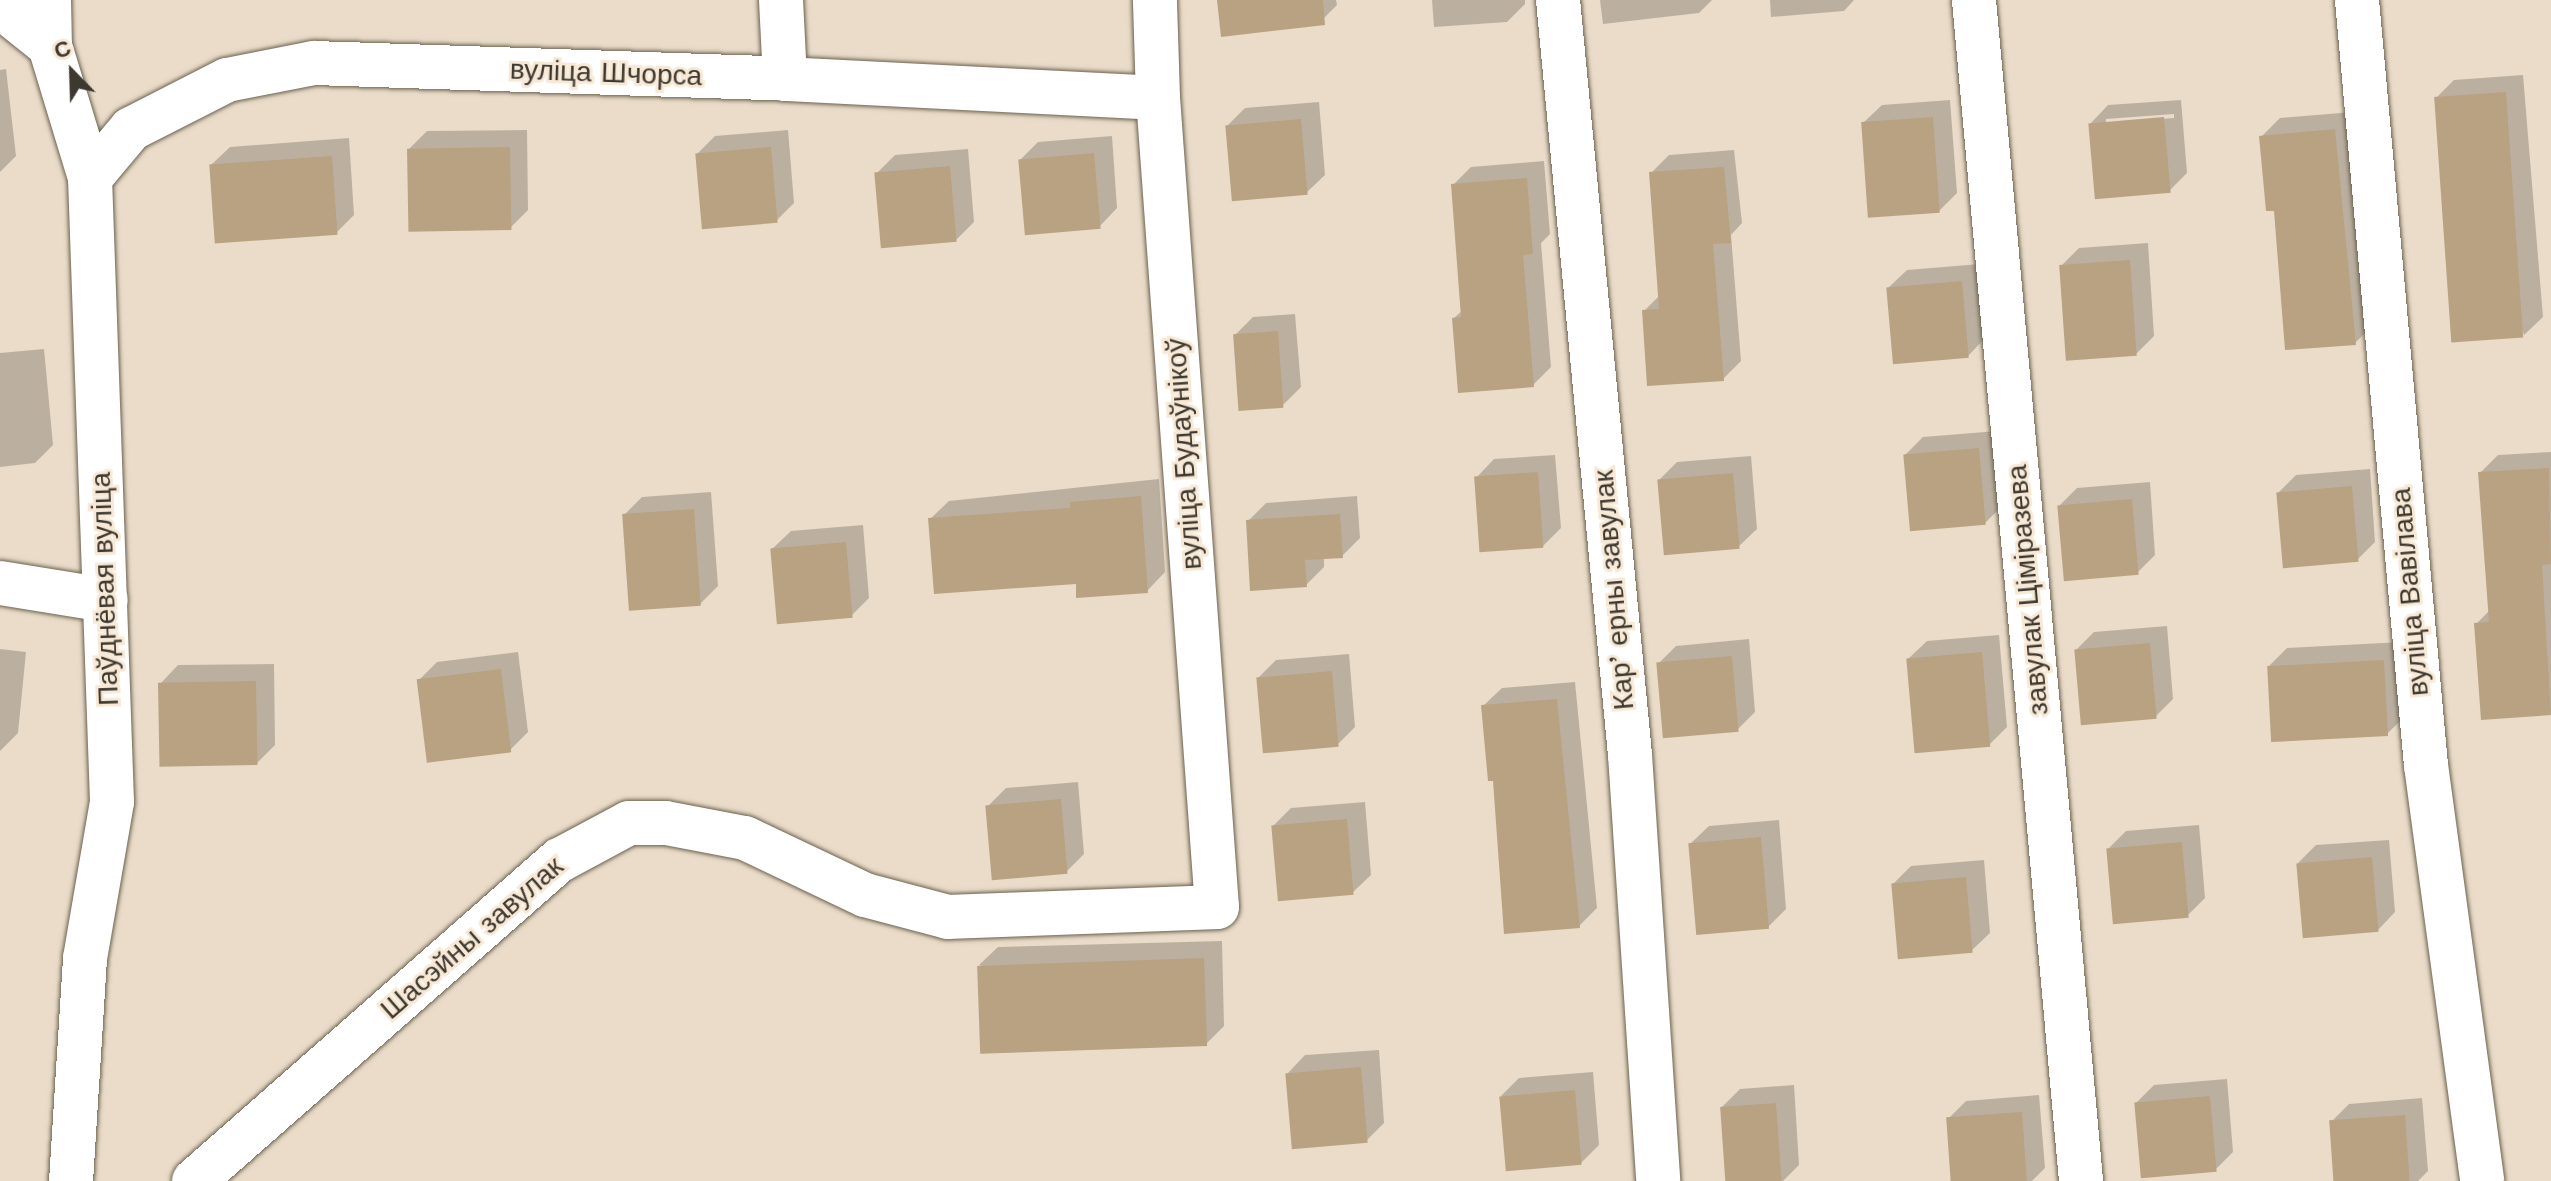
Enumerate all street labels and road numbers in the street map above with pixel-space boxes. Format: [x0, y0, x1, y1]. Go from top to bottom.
street label: вуліца Шчорса [509, 53, 703, 93]
street label: вуліца Будаўнікоў [1159, 337, 1209, 571]
street label: завулак Ціміразева [2000, 463, 2056, 717]
street label: Карʼерны завулак [1587, 469, 1641, 711]
street label: Паўднёвая вуліца [84, 472, 126, 706]
street label: вуліца Вавілава [2384, 487, 2436, 697]
street label: Шасэйны завулак [374, 850, 570, 1026]

